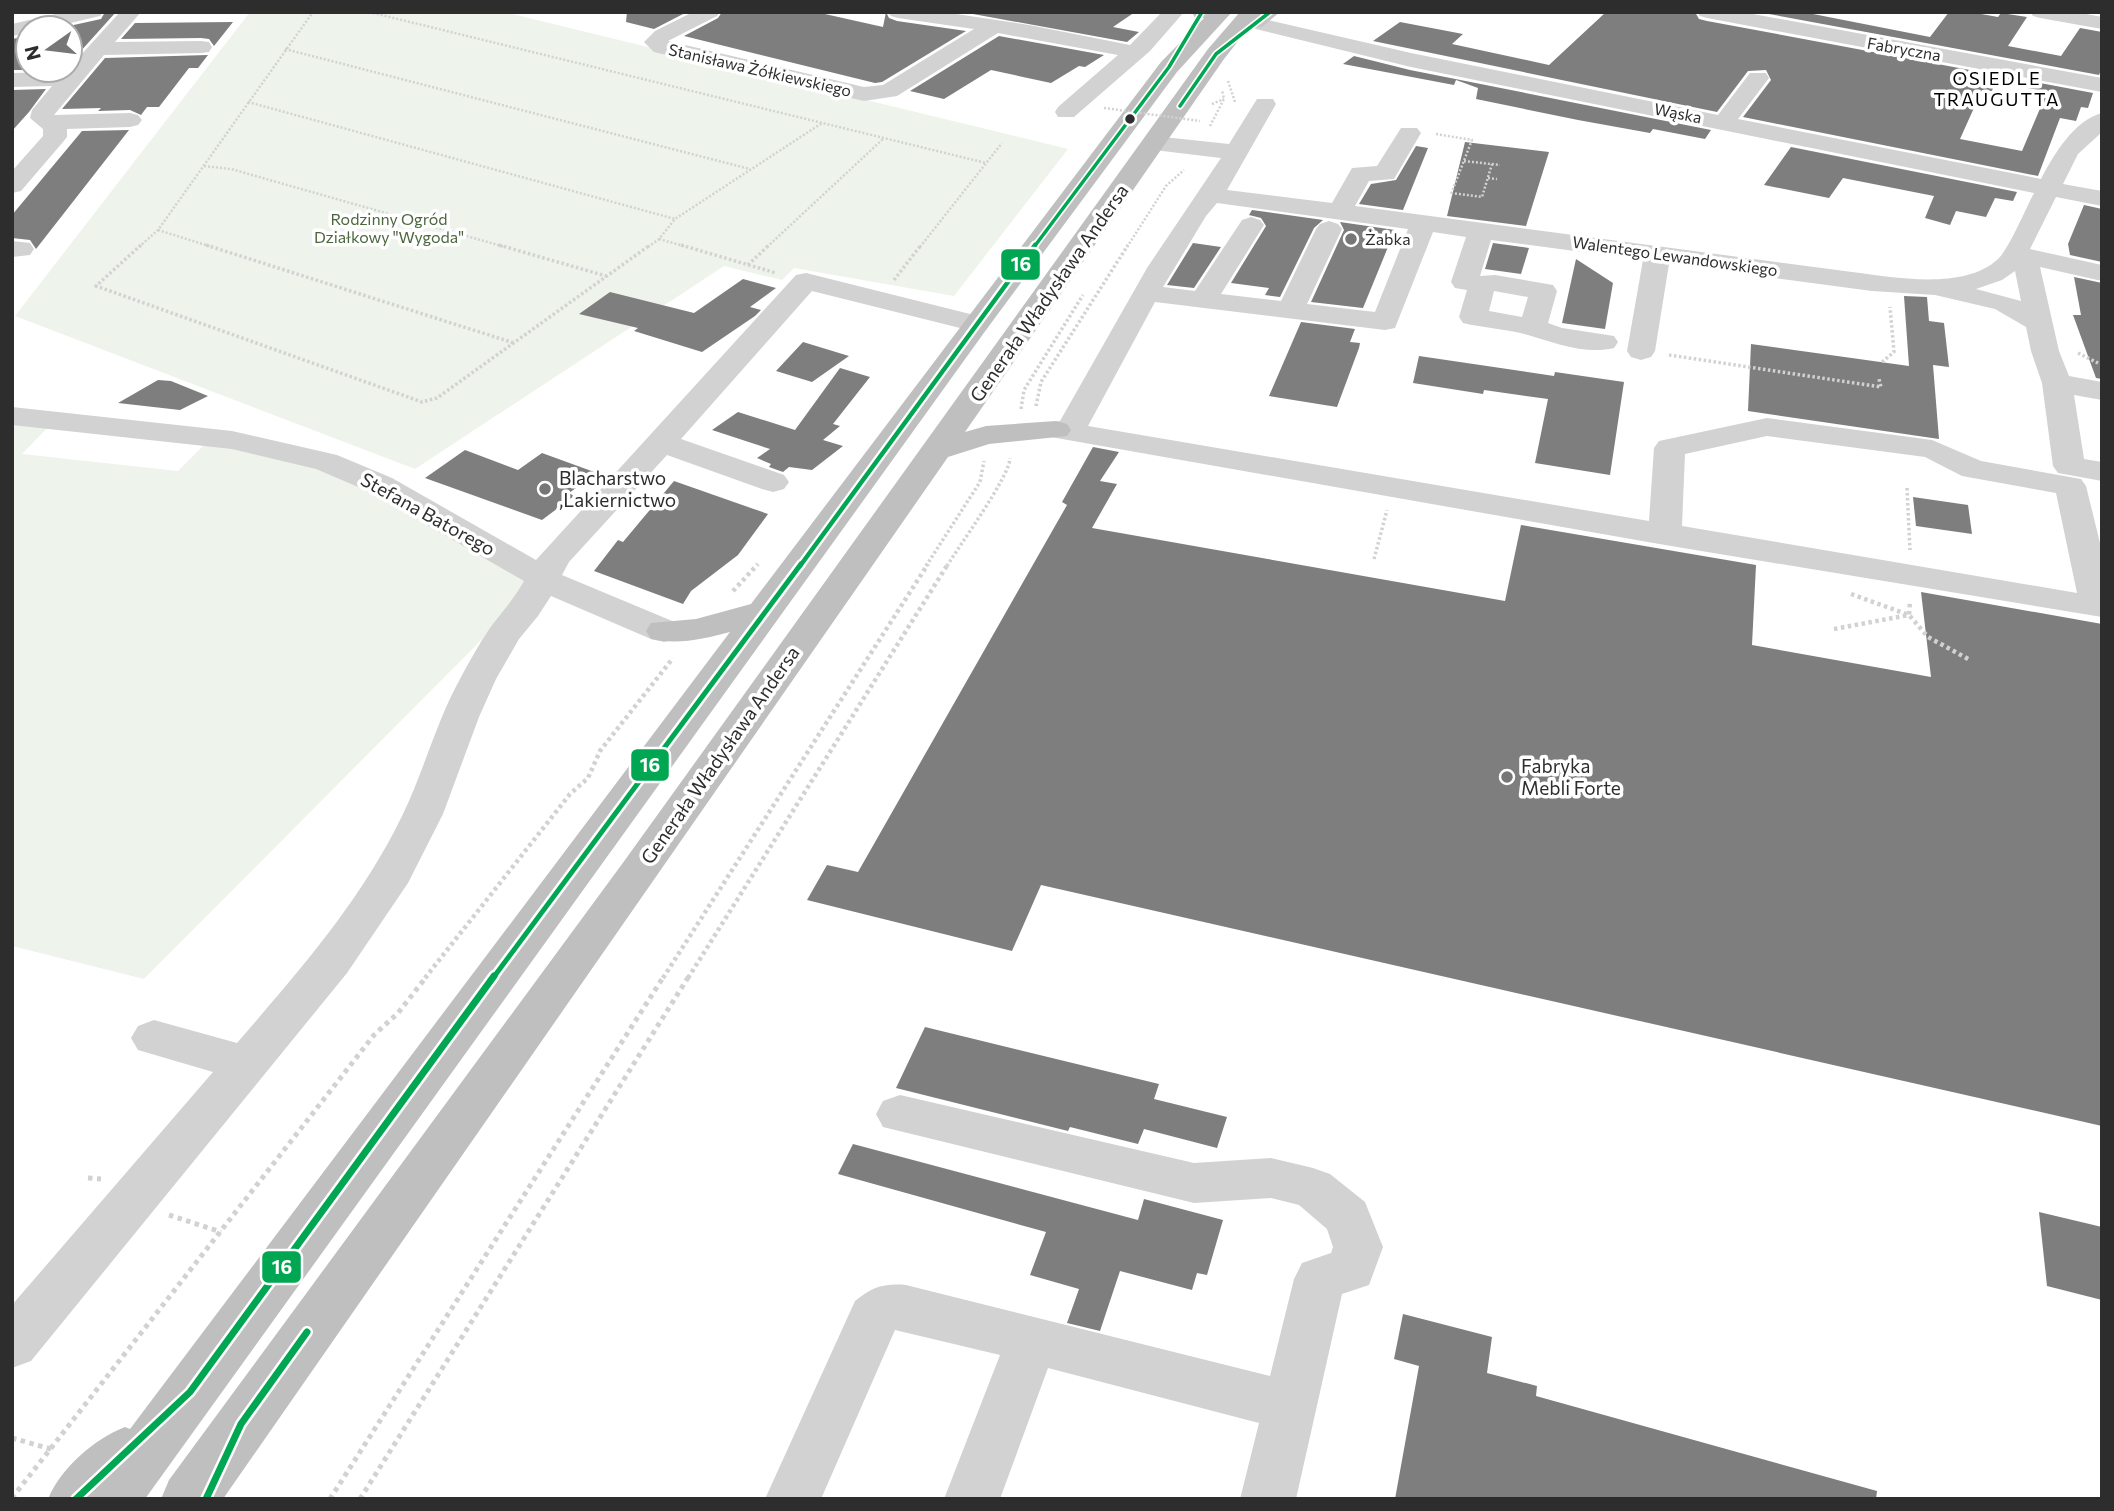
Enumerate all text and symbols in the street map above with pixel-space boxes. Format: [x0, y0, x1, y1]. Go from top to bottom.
north arrow [14, 14, 84, 84]
street label: Fabryczna [1866, 33, 1942, 64]
street label: Stanisława Żółkiewskiego [667, 39, 853, 100]
text: N [19, 44, 45, 63]
district label: OSIEDLE TRAUGUTTA [1934, 67, 2060, 110]
street label: Wąska [1653, 99, 1704, 126]
unlabelled marker [1123, 112, 1137, 126]
street label: Generała Władysława Andersa [964, 179, 1133, 406]
park label: Rodzinny Ogród Działkowy "Wygoda" [314, 209, 464, 246]
place label: Żabka [1365, 229, 1411, 248]
marker: Żabka [1343, 231, 1359, 247]
street label: Walentego Lewandowskiego [1571, 232, 1779, 279]
line badge: 16 [1000, 248, 1041, 281]
text: 16 [1011, 252, 1031, 275]
place label: Blacharstwo ,Lakiernictwo [559, 466, 676, 511]
street label: Stefana Batorego [357, 467, 499, 560]
marker: Blacharstwo ,Lakiernictwo [537, 481, 553, 497]
street label: Generała Władysława Andersa [635, 641, 804, 868]
line badge: 16 [630, 748, 670, 782]
text: 16 [640, 753, 660, 776]
place label: Fabryka Mebli Forte [1521, 754, 1621, 799]
marker: Fabryka Mebli Forte [1499, 769, 1515, 785]
line badge: 16 [261, 1250, 302, 1284]
text: 16 [272, 1255, 292, 1278]

